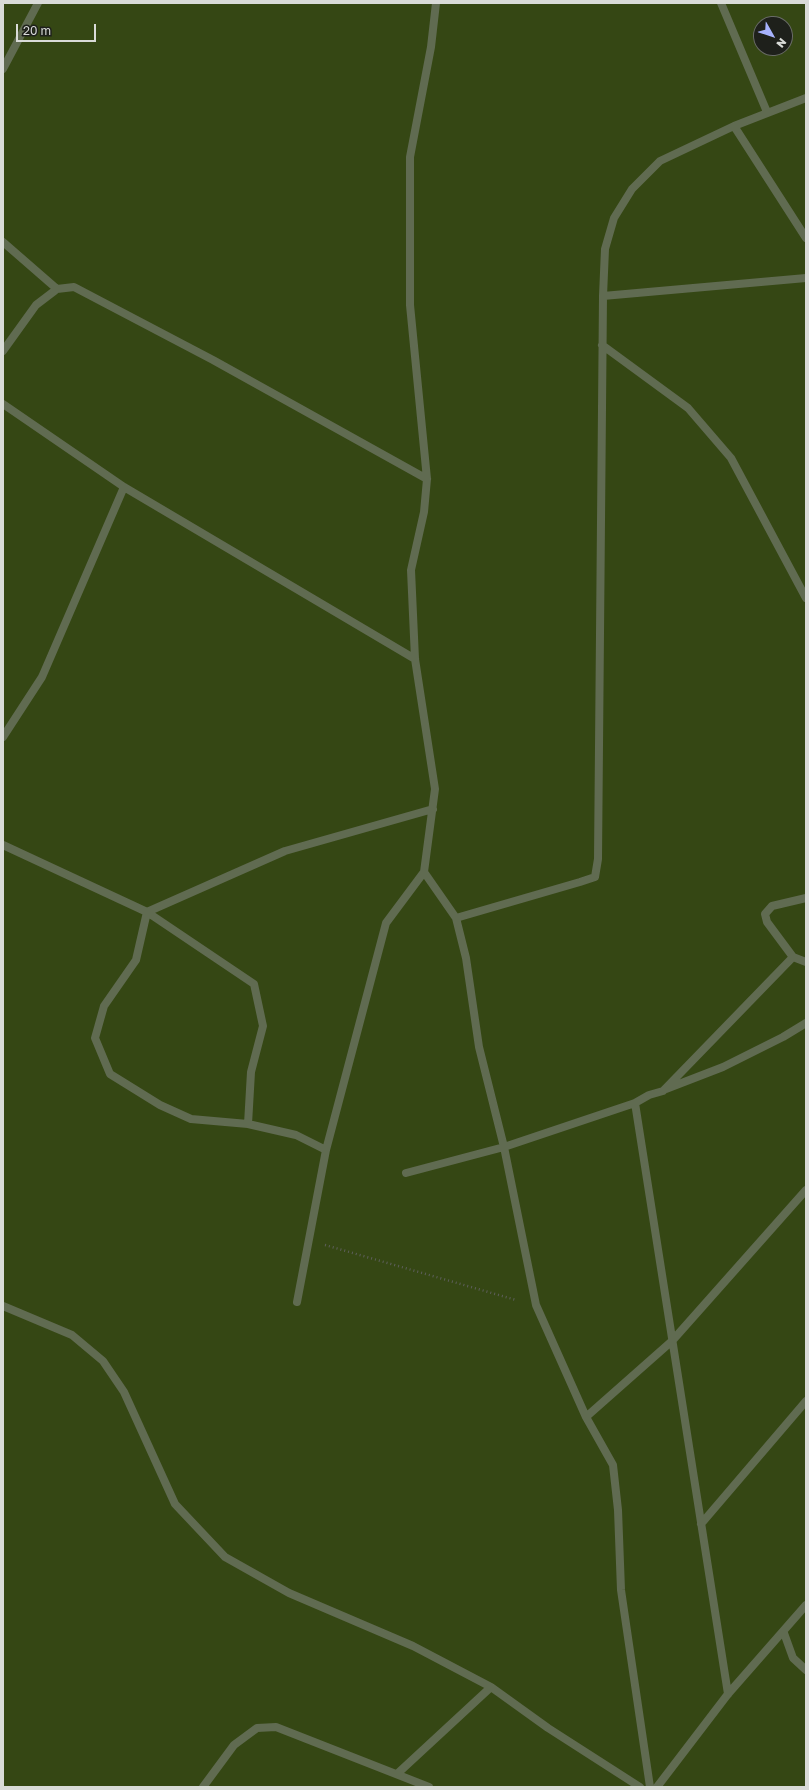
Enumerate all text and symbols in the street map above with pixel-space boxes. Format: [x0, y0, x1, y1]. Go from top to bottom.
scale bar [18, 16, 98, 42]
north arrow [753, 16, 793, 56]
text: 20 m [23, 23, 51, 38]
text: N [774, 36, 790, 51]

